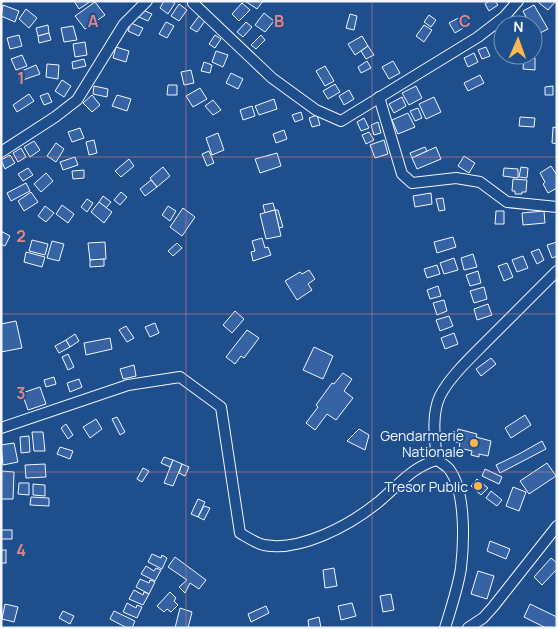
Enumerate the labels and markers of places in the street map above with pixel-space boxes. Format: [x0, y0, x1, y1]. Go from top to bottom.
place label: Gendarmerie Nationale [380, 426, 464, 461]
marker: Gendarmerie Nationale [468, 437, 480, 449]
place label: Tresor Public [384, 477, 468, 496]
marker: Tresor Public [472, 480, 484, 492]

